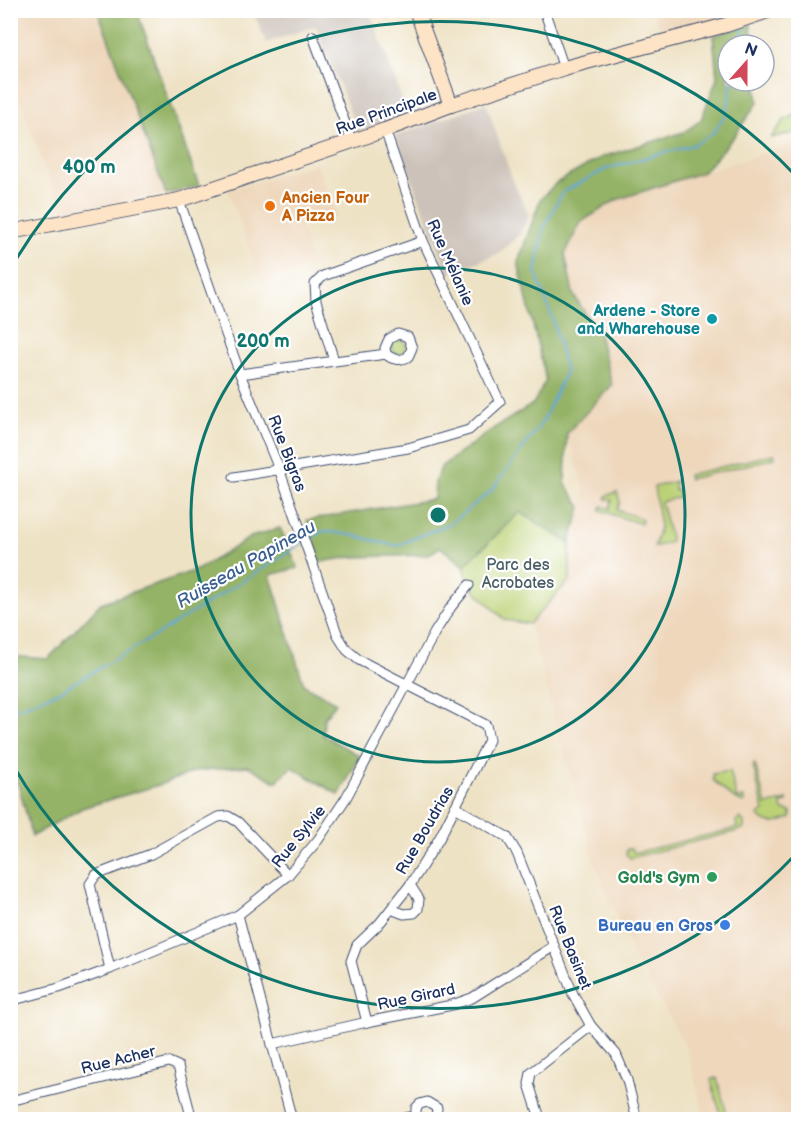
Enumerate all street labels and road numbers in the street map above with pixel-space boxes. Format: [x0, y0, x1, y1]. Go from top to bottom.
street label: Rue Principale [333, 85, 440, 140]
street label: Rue Mélanie [422, 217, 477, 309]
street label: Rue Bigras [263, 413, 310, 495]
street label: Rue Boudrias [392, 783, 458, 878]
street label: Rue Sylvie [268, 801, 331, 872]
street label: Rue Basinet [544, 903, 595, 993]
street label: Rue Girard [376, 980, 457, 1015]
street label: Rue Acher [79, 1042, 158, 1079]

